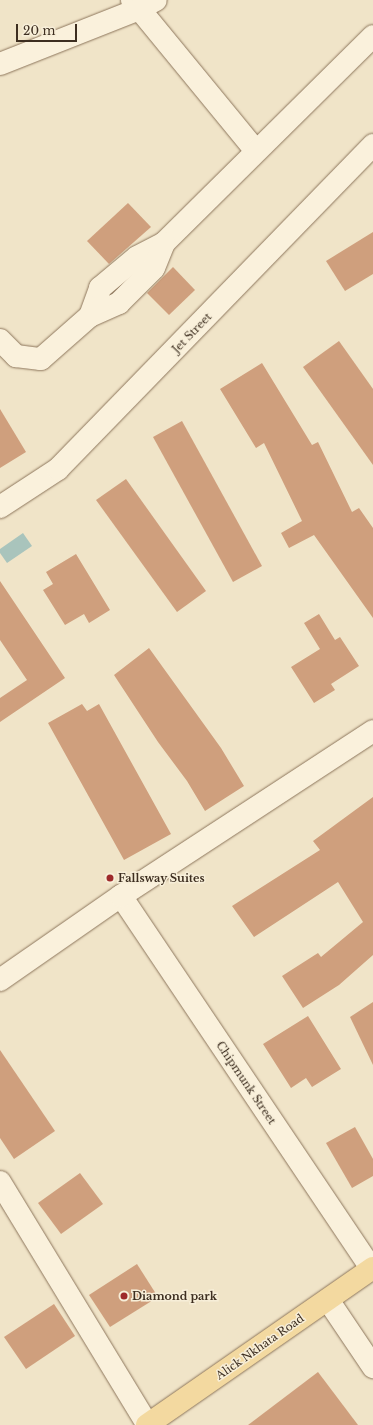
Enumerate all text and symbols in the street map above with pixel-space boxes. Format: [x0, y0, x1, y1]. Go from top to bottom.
scale bar [18, 16, 79, 42]
text: 20 m [23, 23, 55, 38]
street label: Jet Street [170, 310, 214, 356]
place label: Fallsway Suites [118, 871, 205, 885]
marker: Fallsway Suites [105, 873, 115, 883]
street label: Chipmunk Street [213, 1039, 279, 1127]
place label: Diamond park [132, 1289, 217, 1303]
marker: Diamond park [119, 1291, 129, 1301]
street label: Alick Nkhata Road [213, 1312, 307, 1382]

